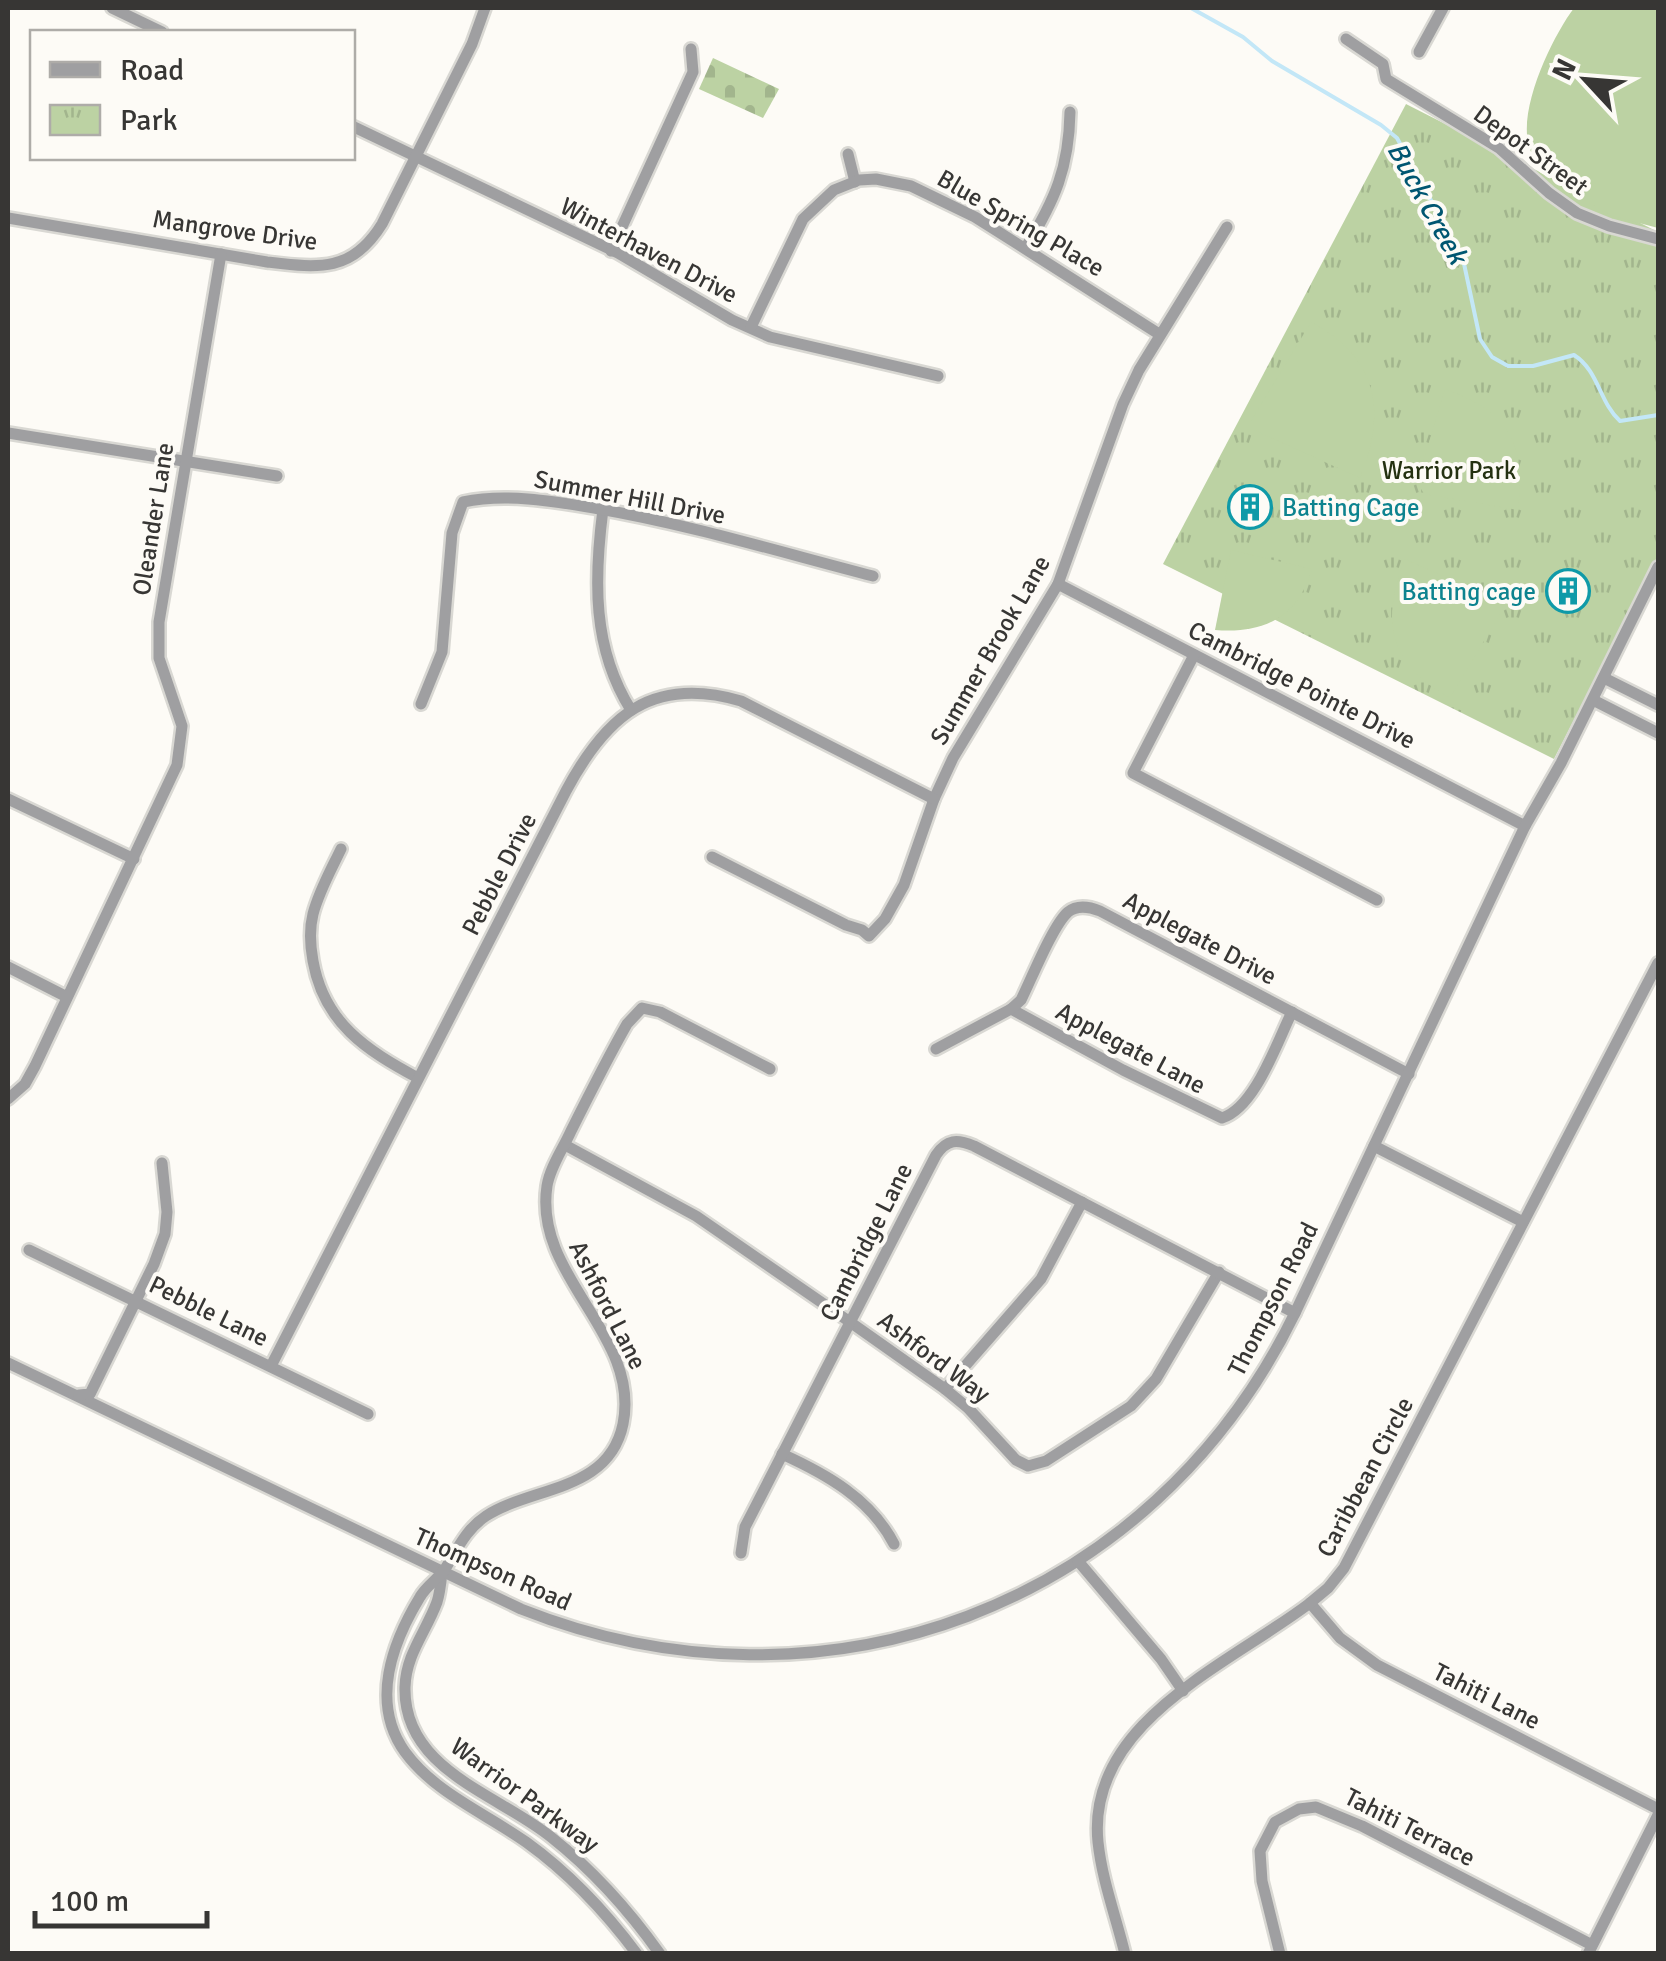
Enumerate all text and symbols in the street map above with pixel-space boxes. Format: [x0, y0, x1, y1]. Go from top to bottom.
legend [30, 30, 355, 160]
north arrow [1536, 30, 1636, 130]
text: Road [120, 52, 184, 89]
text: N [1545, 53, 1584, 86]
street label: Depot Street [1468, 98, 1595, 202]
text: Park [120, 102, 178, 139]
water label: Buck Creek [1380, 136, 1476, 273]
street label: Blue Spring Place [932, 163, 1110, 283]
street label: Winterhaven Drive [555, 190, 743, 310]
street label: Mangrove Drive [151, 203, 319, 257]
street label: Oleander Lane [126, 440, 180, 598]
park label: Warrior Park [1382, 455, 1517, 486]
street label: Summer Hill Drive [532, 463, 728, 531]
building icon: Batting Cage [1227, 484, 1273, 530]
place label: Batting Cage [1282, 492, 1420, 523]
street label: Summer Brook Lane [923, 550, 1057, 750]
building icon: Batting cage [1545, 568, 1591, 614]
place label: Batting cage [1402, 576, 1536, 607]
street label: Cambridge Pointe Drive [1183, 614, 1421, 756]
street label: Pebble Drive [455, 808, 543, 940]
street label: Applegate Drive [1118, 885, 1282, 991]
street label: Applegate Lane [1051, 996, 1211, 1100]
street label: Cambridge Lane [813, 1158, 919, 1326]
street label: Thompson Road [1221, 1217, 1325, 1381]
street label: Ashford Lane [562, 1235, 654, 1375]
street label: Pebble Lane [144, 1269, 274, 1353]
street label: Ashford Way [872, 1305, 997, 1410]
street label: Caribbean Circle [1310, 1392, 1420, 1562]
street label: Thompson Road [410, 1521, 576, 1617]
street label: Tahiti Lane [1428, 1656, 1546, 1736]
street label: Warrior Parkway [445, 1731, 606, 1860]
street label: Tahiti Terrace [1340, 1781, 1480, 1873]
scale bar [35, 1866, 208, 1928]
text: 100 m [50, 1883, 129, 1920]

